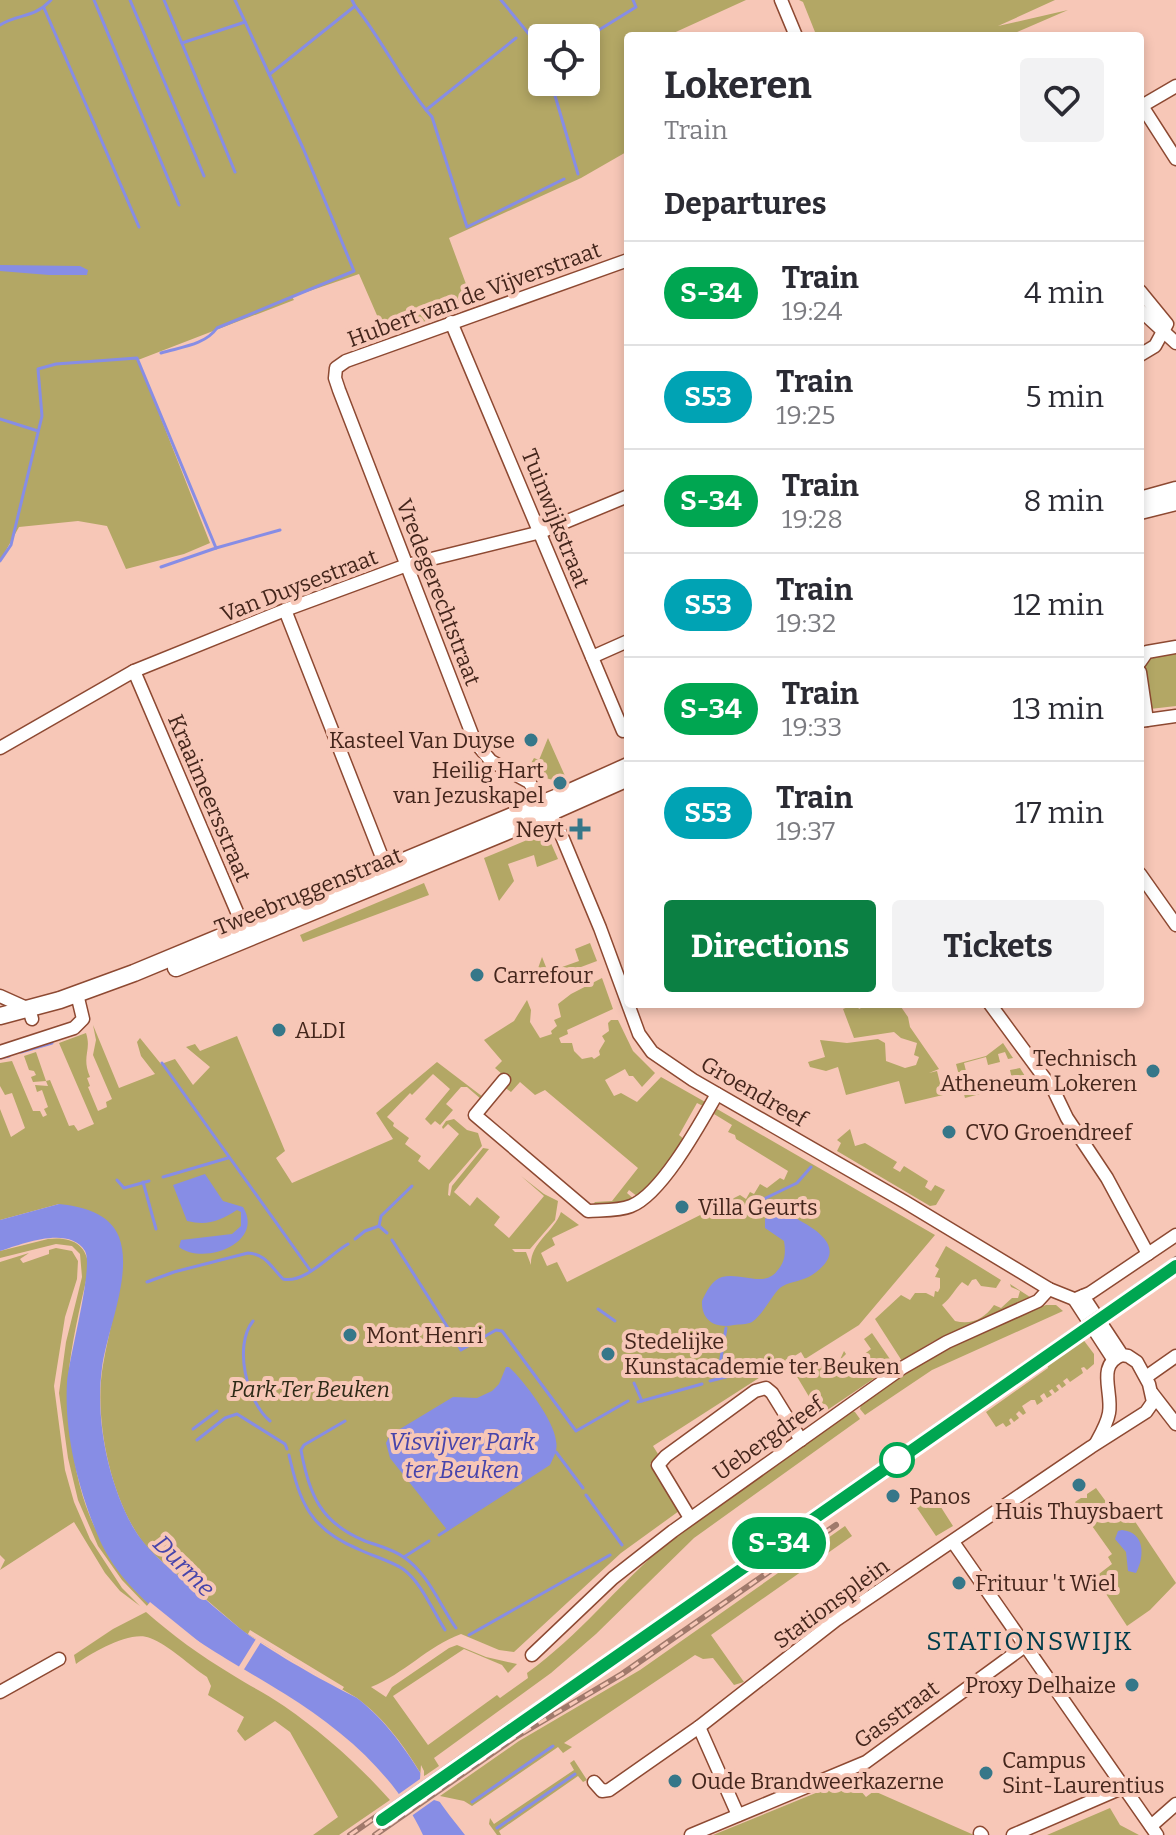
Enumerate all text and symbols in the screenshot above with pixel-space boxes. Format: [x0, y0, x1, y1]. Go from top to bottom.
map controls [528, 24, 600, 96]
button: locate [528, 24, 600, 96]
button: heart [1020, 58, 1104, 142]
text: Lokeren [664, 62, 812, 108]
text: Train [664, 115, 728, 146]
text: Departures [664, 186, 827, 222]
street label: Hubert van de Vijverstraat [344, 236, 604, 353]
text: Train [782, 260, 859, 296]
text: 4 min [1024, 275, 1104, 311]
text: S-34 [680, 276, 742, 309]
text: 19:24 [782, 296, 842, 327]
text: Train [776, 364, 853, 400]
text: 5 min [1025, 379, 1104, 415]
text: S53 [684, 380, 732, 413]
text: 19:25 [776, 400, 835, 431]
street label: Tuinwijkstraat [515, 445, 596, 592]
text: Train [782, 468, 859, 504]
text: 8 min [1023, 483, 1104, 519]
text: S-34 [680, 484, 742, 517]
street label: Vredegerechtstraat [391, 495, 487, 689]
text: 19:28 [782, 504, 843, 535]
street label: Van Duysestraat [217, 543, 381, 628]
text: Train [776, 572, 853, 608]
text: 12 min [1013, 587, 1104, 623]
text: S53 [684, 588, 732, 621]
text: 19:32 [776, 608, 836, 639]
text: Train [782, 676, 859, 712]
text: 13 min [1012, 691, 1104, 727]
text: S-34 [680, 692, 742, 725]
street label: Kraaimeersstraat [162, 710, 257, 886]
text: 19:33 [782, 712, 842, 743]
place label: Kasteel Van Duyse [329, 727, 515, 754]
marker: Kasteel Van Duyse [522, 731, 540, 749]
place label: Heilig Hart van Jezuskapel [392, 757, 544, 809]
marker: Heilig Hart van Jezuskapel [551, 774, 569, 792]
text: Train [776, 780, 853, 816]
text: 17 min [1015, 795, 1104, 831]
text: S53 [684, 796, 732, 829]
place label: Neyt [516, 816, 564, 843]
text: 19:37 [776, 816, 835, 847]
marker: Neyt [571, 820, 589, 838]
street label: Tweebruggenstraat [211, 842, 406, 941]
button: Directions [664, 900, 876, 992]
button: Tickets [892, 900, 1104, 992]
place label: Carrefour [493, 962, 593, 989]
marker: Carrefour [468, 966, 486, 984]
place label: ALDI [295, 1017, 346, 1044]
marker: ALDI [270, 1021, 288, 1039]
place label: Technisch Atheneum Lokeren [940, 1045, 1137, 1097]
street label: Groendreef [696, 1050, 813, 1133]
marker: Technisch Atheneum Lokeren [1144, 1062, 1162, 1080]
place label: CVO Groendreef [965, 1119, 1133, 1146]
marker: CVO Groendreef [940, 1123, 958, 1141]
place label: Villa Geurts [698, 1194, 817, 1221]
marker: Villa Geurts [673, 1198, 691, 1216]
place label: Mont Henri [366, 1322, 484, 1349]
marker: Mont Henri [341, 1326, 359, 1344]
place label: Stedelijke Kunstacademie ter Beuken [624, 1328, 900, 1380]
marker: Stedelijke Kunstacademie ter Beuken [599, 1345, 617, 1363]
park label: Park Ter Beuken [230, 1376, 390, 1403]
street label: Uebergdreef [708, 1390, 830, 1486]
water label: Visvijver Park ter Beuken [389, 1428, 536, 1484]
unlabelled marker [880, 1443, 914, 1477]
marker: Huis Thuysbaert [1070, 1476, 1088, 1494]
place label: Panos [909, 1483, 971, 1510]
marker: Panos [884, 1487, 902, 1505]
place label: Huis Thuysbaert [995, 1498, 1163, 1525]
line badge: S-34 [723, 1517, 835, 1569]
text: S-34 [748, 1526, 810, 1559]
water label: Durme [148, 1530, 220, 1602]
street label: Stationsplein [768, 1552, 894, 1654]
place label: Frituur 't Wiel [975, 1570, 1116, 1597]
marker: Frituur 't Wiel [950, 1574, 968, 1592]
district label: STATIONSWIJK [926, 1626, 1134, 1657]
place label: Proxy Delhaize [965, 1672, 1116, 1699]
street label: Gasstraat [849, 1675, 944, 1754]
marker: Proxy Delhaize [1123, 1676, 1141, 1694]
place label: Campus Sint-Laurentius [1002, 1747, 1164, 1799]
marker: Campus Sint-Laurentius [977, 1764, 995, 1782]
place label: Oude Brandweerkazerne [691, 1768, 944, 1795]
marker: Oude Brandweerkazerne [666, 1772, 684, 1790]

